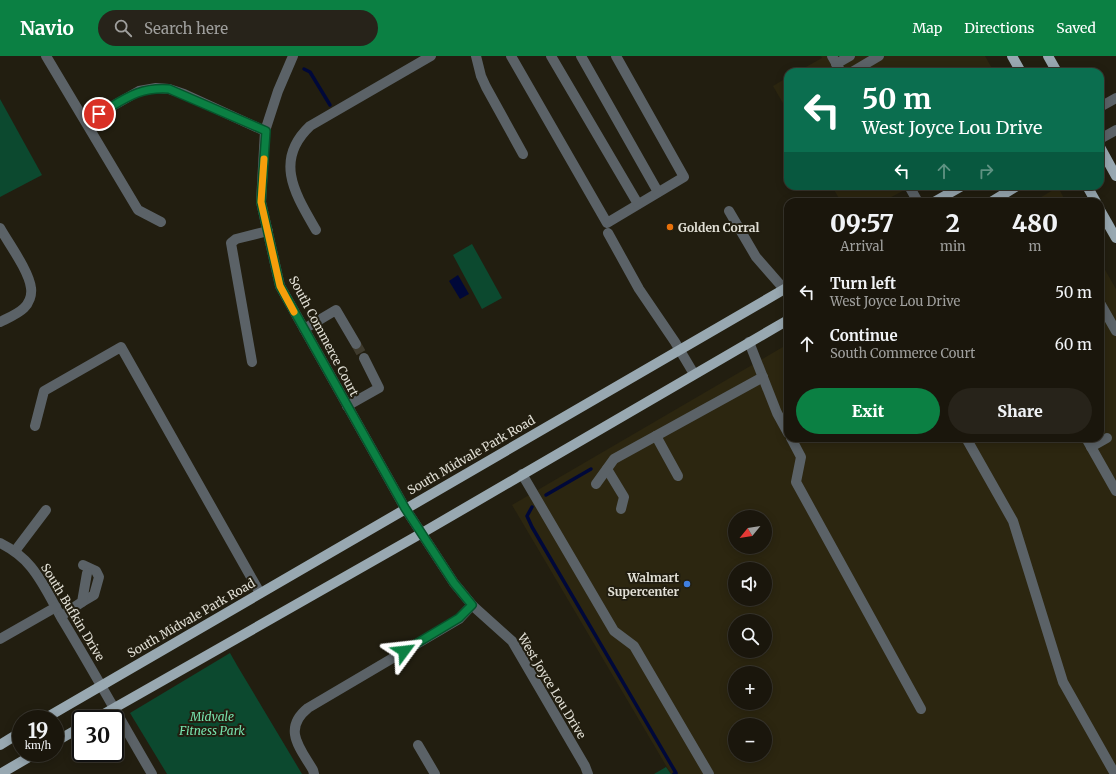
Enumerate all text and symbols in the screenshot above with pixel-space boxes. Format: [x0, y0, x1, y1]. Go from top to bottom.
search box [98, 10, 378, 46]
text: Navio [20, 16, 74, 40]
icon: search [112, 17, 134, 39]
text: Search here [144, 19, 228, 38]
text: Map [912, 19, 942, 37]
text: Directions [964, 19, 1034, 37]
text: Saved [1056, 19, 1096, 37]
text: 50 m [862, 81, 931, 117]
icon: left [796, 84, 848, 136]
pin [82, 97, 116, 131]
icon: arrive [88, 103, 110, 125]
text: West Joyce Lou Drive [862, 116, 1042, 139]
icon: left [891, 160, 913, 182]
icon: ahead [933, 160, 955, 182]
icon: right [975, 160, 997, 182]
text: 09:57 [830, 208, 894, 239]
text: 2 [946, 208, 960, 239]
text: 480 [1012, 208, 1058, 239]
place label: Golden Corral [678, 220, 760, 235]
marker: Golden Corral [665, 222, 675, 232]
text: Arrival [840, 238, 884, 255]
text: min [940, 238, 966, 255]
text: m [1028, 238, 1041, 255]
street label: South Commerce Court [286, 273, 362, 399]
text: Turn left [830, 274, 896, 293]
icon: left [796, 281, 818, 303]
text: 50 m [1055, 283, 1092, 302]
text: West Joyce Lou Drive [830, 293, 960, 310]
text: Continue [830, 326, 898, 345]
icon: ahead [796, 333, 818, 355]
text: 60 m [1055, 335, 1092, 354]
text: South Commerce Court [830, 345, 975, 362]
button: Exit [796, 388, 940, 434]
button: Share [948, 388, 1092, 434]
street label: South Midvale Park Road [405, 412, 537, 498]
north arrow [728, 510, 772, 554]
map controls [728, 510, 772, 762]
street label: South Bufkin Drive [38, 561, 108, 663]
button: sound [728, 562, 772, 606]
place label: Walmart Supercenter [608, 570, 679, 599]
street label: South Midvale Park Road [125, 575, 257, 661]
marker: Walmart Supercenter [682, 579, 692, 589]
button: search [728, 614, 772, 658]
position arrow [383, 630, 425, 672]
street label: West Joyce Lou Drive [514, 630, 589, 741]
button: + [728, 666, 772, 710]
park label: Midvale Fitness Park [178, 709, 245, 738]
speed limit sign: 30 [72, 710, 124, 762]
text: 19 [28, 718, 48, 743]
button: − [728, 718, 772, 762]
text: km/h [25, 739, 51, 752]

